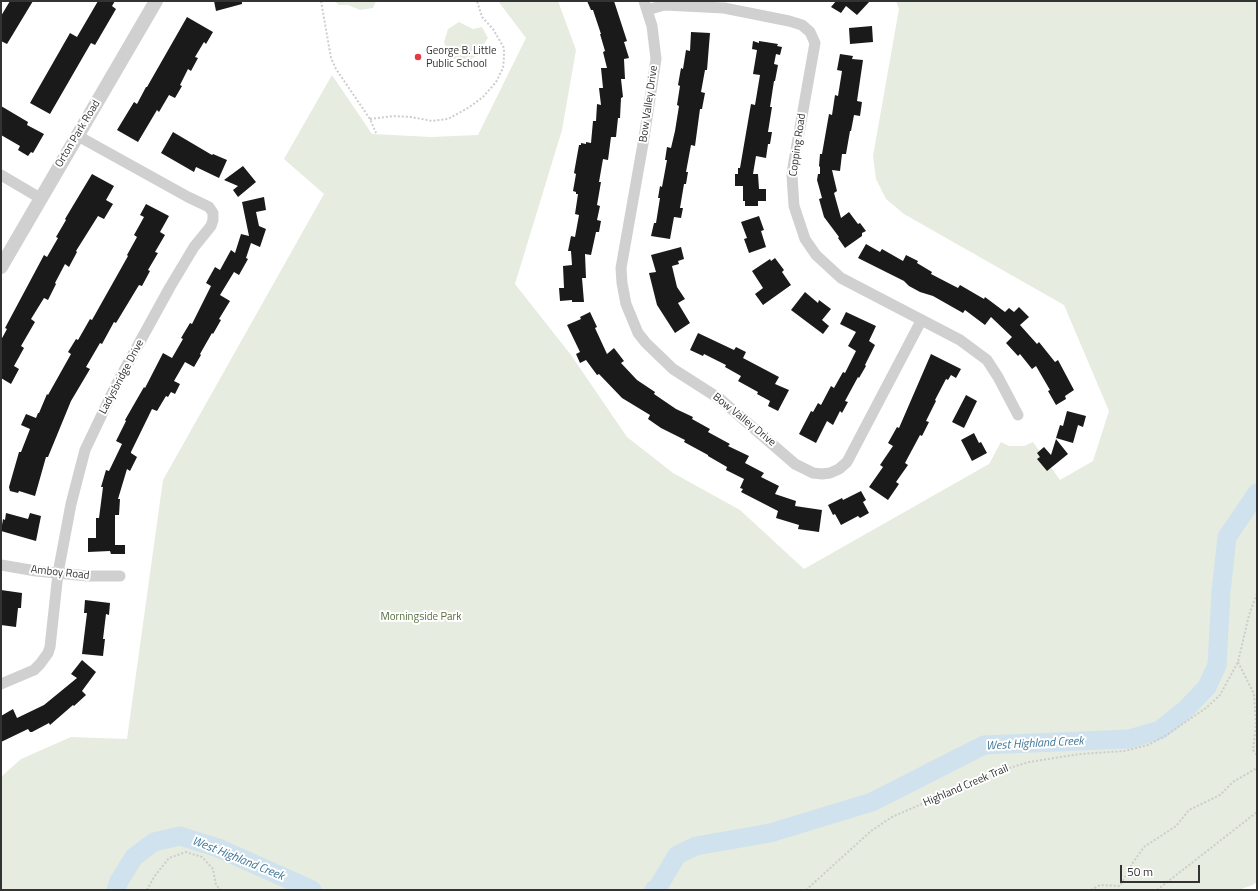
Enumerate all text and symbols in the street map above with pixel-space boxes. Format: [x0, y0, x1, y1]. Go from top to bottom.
place label: George B. Little Public School [426, 44, 497, 70]
marker: George B. Little Public School [413, 52, 423, 62]
street label: Bow Valley Drive [637, 65, 661, 143]
street label: Orton Park Road [53, 98, 103, 170]
street label: Copping Road [787, 113, 809, 177]
street label: Ladysbridge Drive [97, 337, 147, 417]
street label: Bow Valley Drive [710, 391, 778, 449]
street label: Amboy Road [30, 563, 90, 583]
park label: Morningside Park [380, 610, 462, 624]
water label: West Highland Creek [986, 734, 1084, 754]
street label: Highland Creek Trail [921, 762, 1011, 810]
water label: West Highland Creek [190, 834, 286, 884]
scale bar [1122, 857, 1202, 883]
text: 50 m [1127, 862, 1153, 881]

